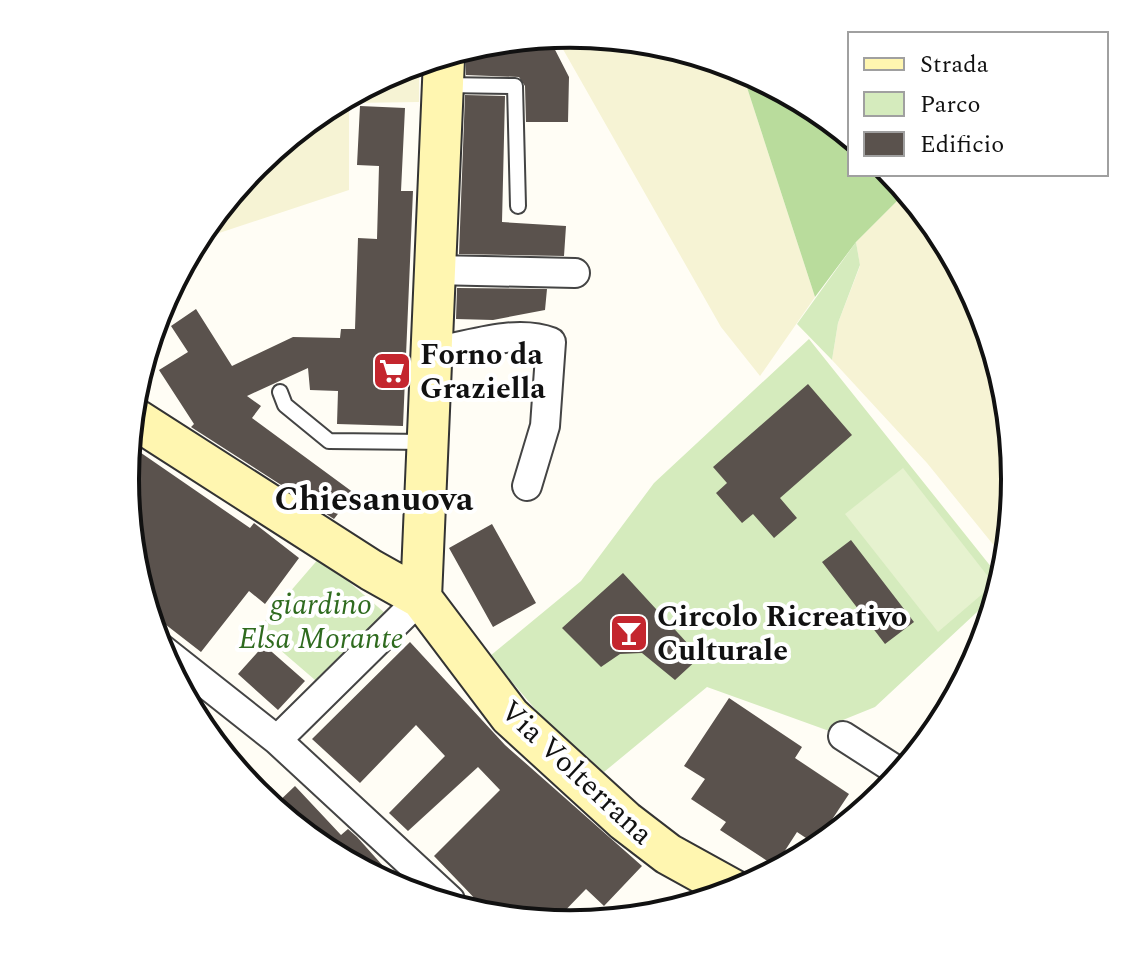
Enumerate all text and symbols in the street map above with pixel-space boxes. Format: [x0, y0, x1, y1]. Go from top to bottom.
legend [848, 32, 1108, 176]
text: Strada [920, 47, 989, 83]
text: Parco [920, 87, 981, 123]
text: Edificio [920, 127, 1004, 163]
place label: Forno da Graziella [420, 332, 546, 412]
supermarket icon: Forno da Graziella [371, 350, 413, 392]
district label: Chiesanuova [274, 474, 474, 526]
park label: giardino Elsa Morante [238, 582, 404, 662]
place label: Circolo Ricreativo Culturale [657, 594, 907, 674]
bar icon: Circolo Ricreativo Culturale [608, 612, 650, 654]
street label: Via Volterrana [489, 689, 664, 856]

